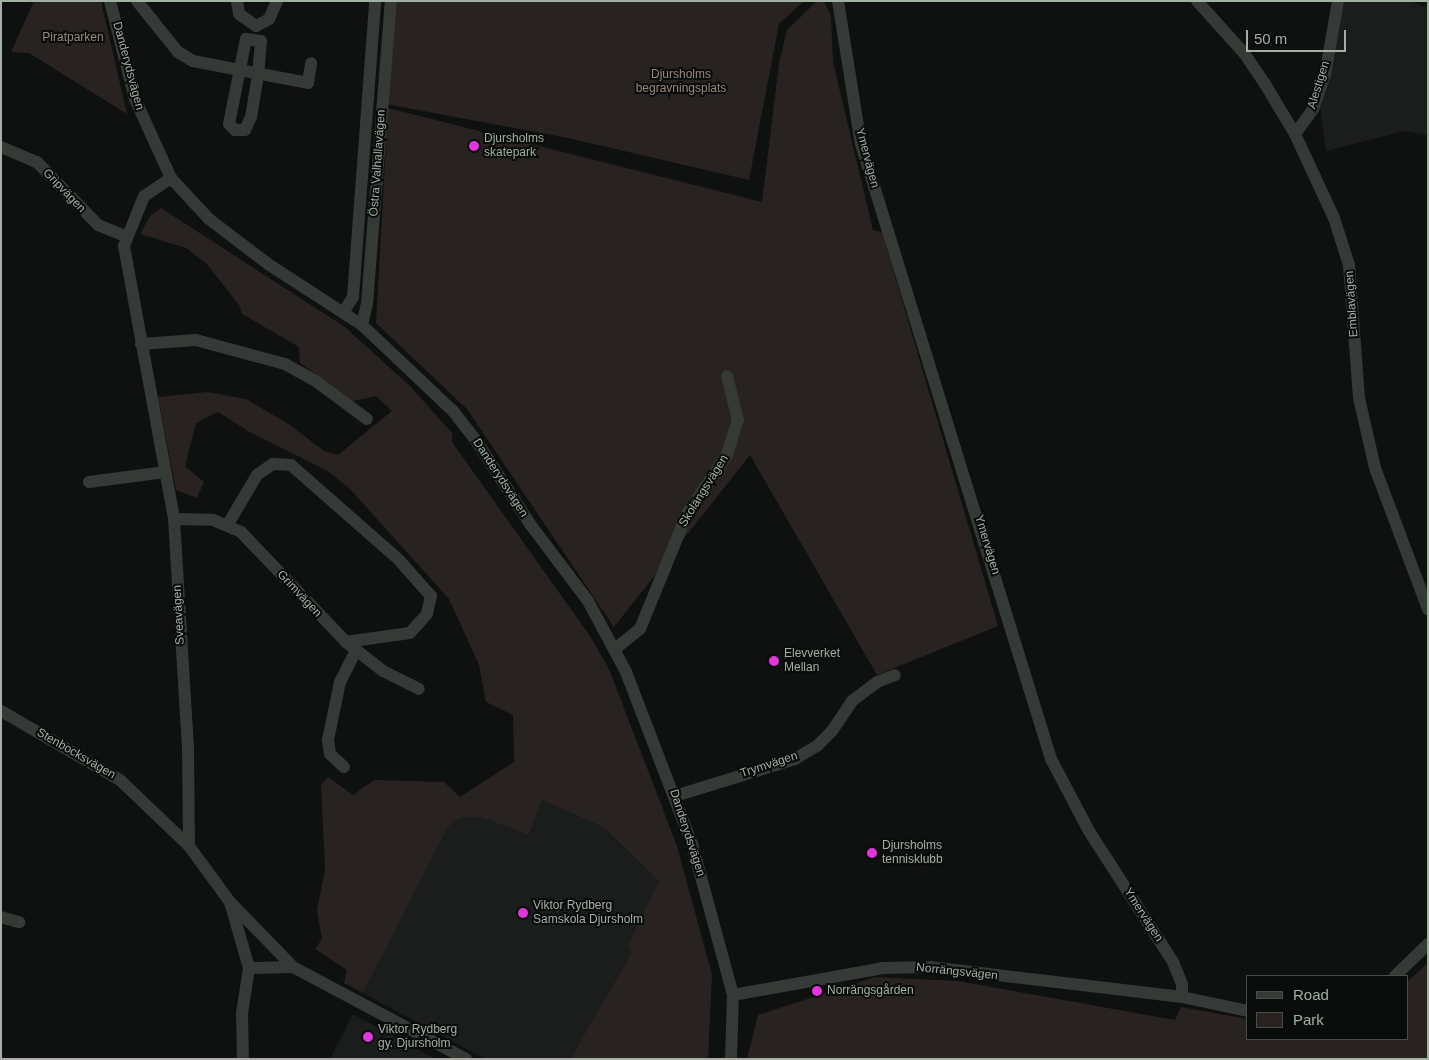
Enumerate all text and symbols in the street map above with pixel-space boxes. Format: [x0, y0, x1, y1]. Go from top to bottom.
street label: Danderydsvägen [109, 20, 147, 112]
scale bar [1249, 20, 1349, 52]
text: 50 m [1254, 30, 1287, 47]
park label: Piratparken [42, 31, 104, 45]
street label: Alestigen [1305, 59, 1333, 111]
park label: Djursholms begravningsplats [636, 68, 726, 96]
street label: Östra Valhallavägen [367, 109, 389, 217]
street label: Ymervägen [852, 126, 882, 190]
place label: Djursholms skatepark [484, 132, 544, 160]
marker: Djursholms skatepark [468, 140, 480, 152]
street label: Gripvägen [40, 166, 88, 216]
street label: Emblavägen [1342, 270, 1362, 338]
street label: Danderydsvägen [469, 436, 531, 520]
street label: Skolängsvägen [676, 452, 732, 530]
street label: Ymervägen [971, 514, 1003, 576]
street label: Grimvägen [274, 568, 324, 620]
street label: Sveavägen [170, 585, 188, 645]
place label: Elevverket Mellan [784, 647, 840, 675]
marker: Elevverket Mellan [768, 655, 780, 667]
street label: Stenbocksvägen [34, 726, 118, 782]
street label: Trymvägen [738, 749, 800, 781]
street label: Danderydsvägen [666, 788, 708, 878]
place label: Djursholms tennisklubb [882, 839, 943, 867]
marker: Djursholms tennisklubb [866, 847, 878, 859]
street label: Ymervägen [1120, 885, 1166, 945]
place label: Viktor Rydberg Samskola Djursholm [533, 899, 643, 927]
marker: Viktor Rydberg Samskola Djursholm [517, 907, 529, 919]
street label: Norrängsvägen [915, 961, 999, 983]
legend [1246, 975, 1409, 1040]
place label: Norrängsgården [827, 984, 914, 998]
marker: Norrängsgården [811, 985, 823, 997]
text: Road [1293, 986, 1329, 1003]
text: Park [1293, 1011, 1324, 1028]
place label: Viktor Rydberg gy. Djursholm [378, 1023, 457, 1051]
marker: Viktor Rydberg gy. Djursholm [362, 1031, 374, 1043]

